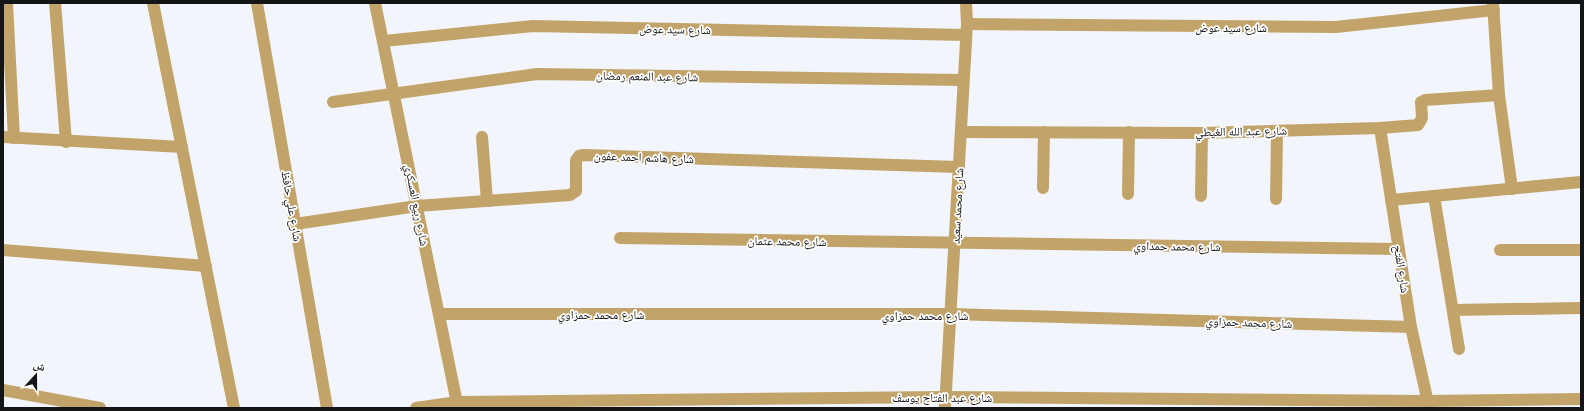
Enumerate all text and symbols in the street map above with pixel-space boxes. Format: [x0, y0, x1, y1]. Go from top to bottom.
street label: شارع سيد عوض [1195, 20, 1267, 36]
street label: شارع سيد عوض [639, 21, 711, 38]
street label: شارع عبد المنعم رمضان [596, 68, 698, 85]
street label: شارع عبد الله الغيطي [1195, 123, 1287, 142]
street label: شارع هاشم احمد عفون [594, 148, 694, 167]
street label: شارع ربيع العسكري [399, 163, 432, 248]
street label: شارع محمد سعيد [948, 167, 967, 244]
street label: شارع علي حافظ [275, 169, 306, 243]
street label: شارع محمد عثمان [747, 233, 827, 250]
street label: شارع محمد حمداوي [1133, 238, 1221, 257]
street label: شارع الفتح [1390, 244, 1413, 294]
street label: شارع محمد حمزاوي [558, 307, 644, 325]
street label: شارع محمد حمزاوي [882, 308, 968, 326]
street label: شارع محمد حمزاوي [1205, 313, 1293, 334]
north arrow [16, 355, 56, 395]
text: ش [31, 357, 48, 375]
street label: شارع عبد الفتاح يوسف [892, 390, 992, 406]

